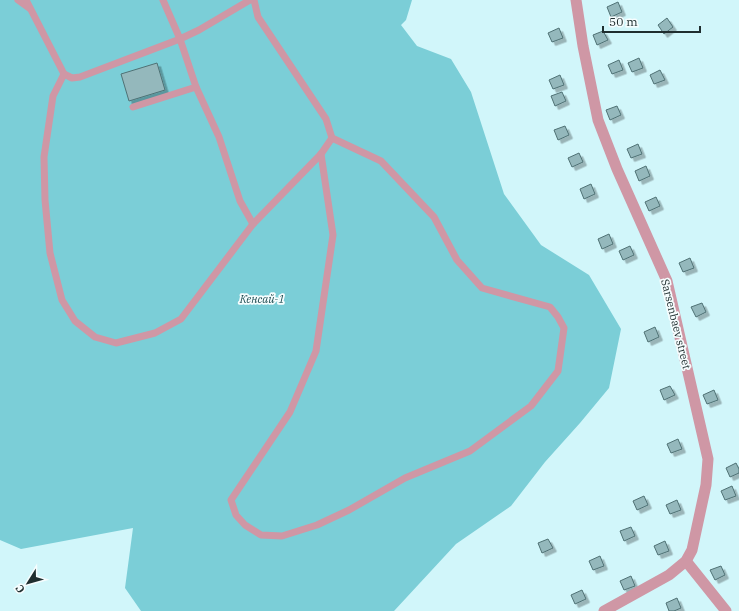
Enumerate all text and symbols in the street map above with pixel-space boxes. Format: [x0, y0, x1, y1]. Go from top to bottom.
scale bar [603, 8, 700, 34]
text: 50 m [609, 14, 638, 29]
street label: Sarsenbaev street [658, 277, 694, 371]
park label: Кенсай-1 [239, 292, 284, 306]
north arrow [8, 563, 48, 603]
text: С [12, 582, 28, 596]

